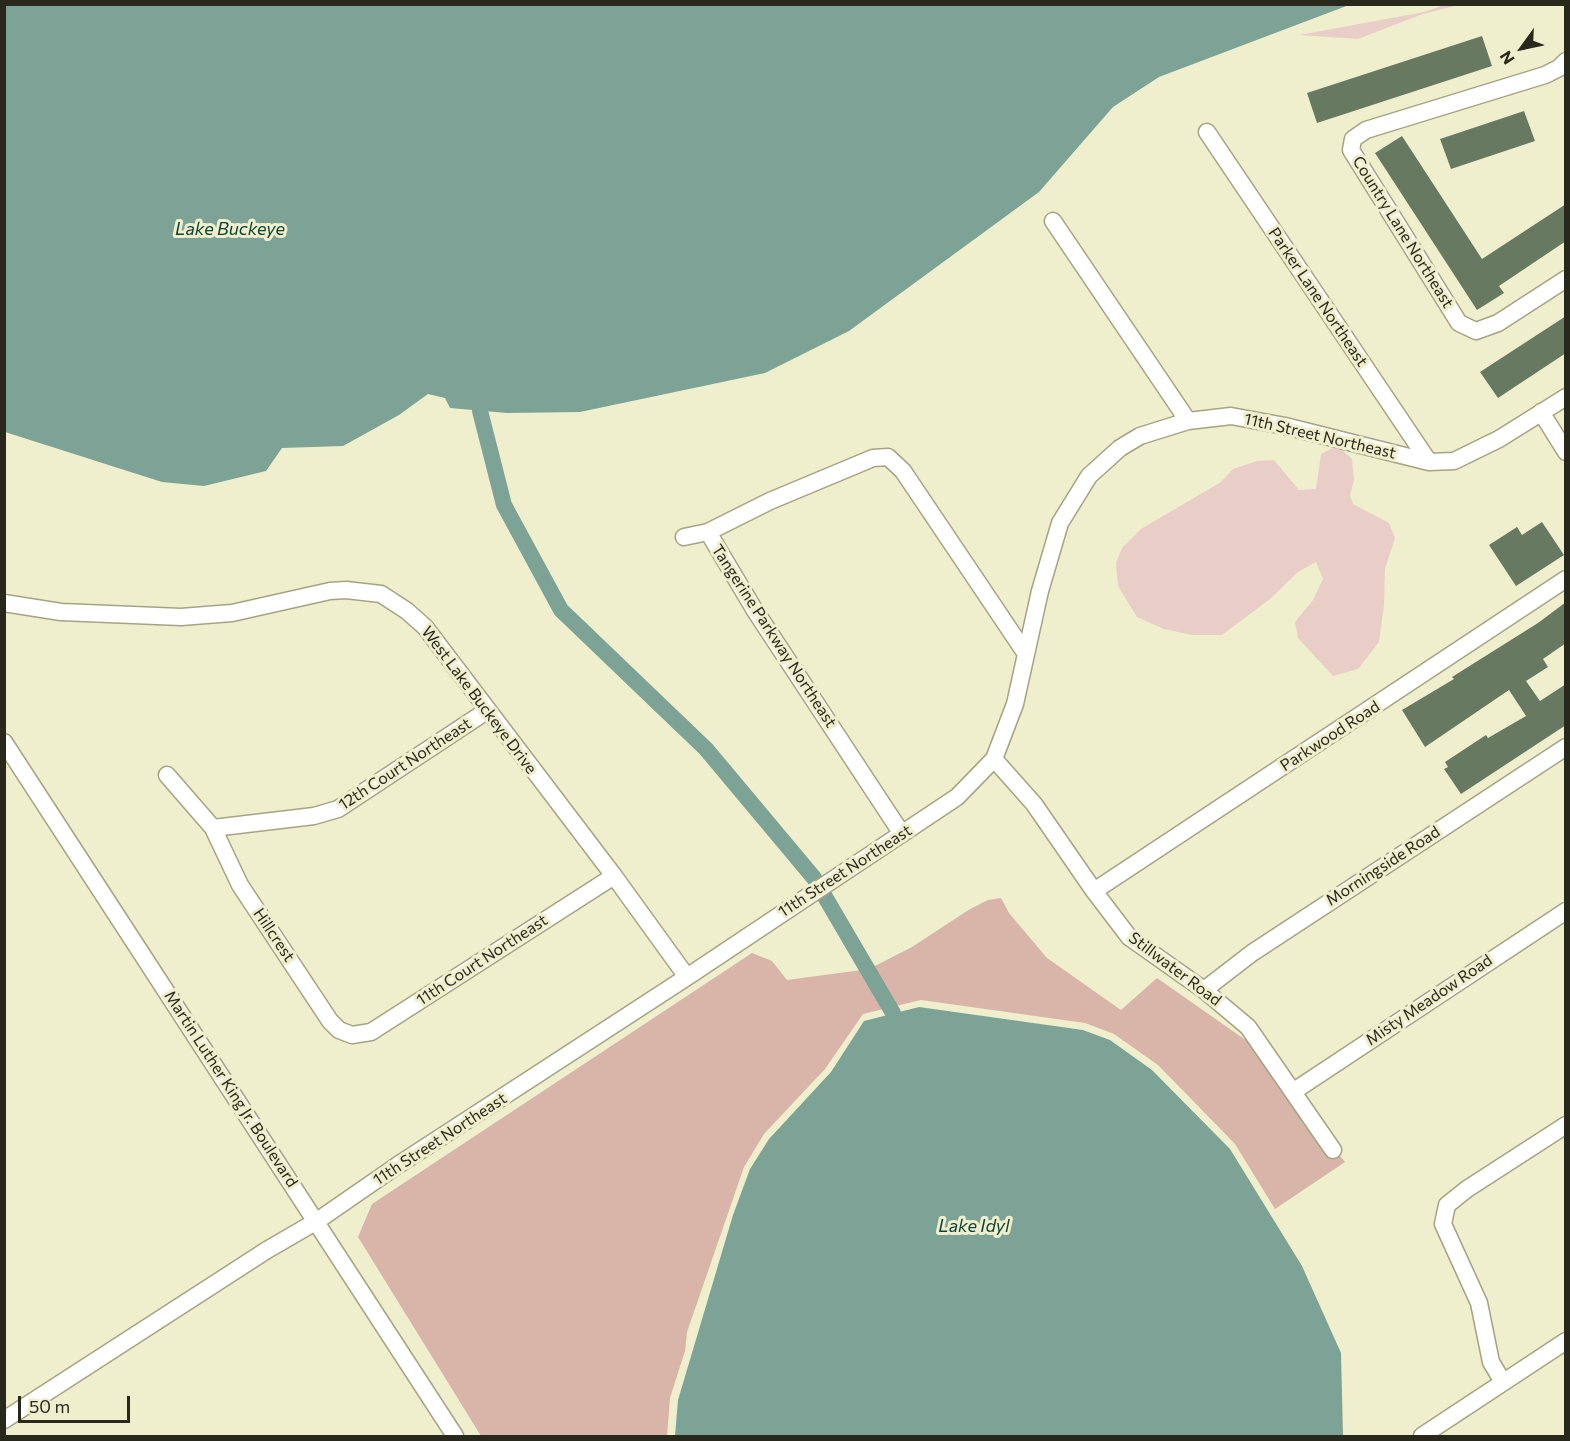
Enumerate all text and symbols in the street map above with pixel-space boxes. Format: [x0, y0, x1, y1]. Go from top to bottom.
north arrow [1492, 18, 1552, 78]
text: N [1495, 48, 1518, 68]
street label: Country Lane Northeast [1348, 153, 1458, 311]
water label: Lake Buckeye [175, 218, 285, 240]
street label: Parker Lane Northeast [1264, 224, 1372, 370]
street label: 11th Street Northeast [1242, 409, 1398, 463]
street label: Tangerine Parkway Northeast [708, 541, 840, 731]
street label: West Lake Buckeye Drive [417, 622, 541, 778]
street label: Parkwood Road [1277, 697, 1383, 775]
street label: 12th Court Northeast [335, 714, 475, 814]
street label: 11th Street Northeast [775, 821, 915, 921]
street label: Morningside Road [1322, 822, 1444, 910]
street label: Hillcrest [249, 905, 299, 965]
street label: 11th Court Northeast [413, 910, 551, 1010]
street label: Stillwater Road [1125, 928, 1225, 1010]
street label: Misty Meadow Road [1362, 951, 1496, 1049]
street label: Martin Luther King Jr. Boulevard [160, 987, 302, 1191]
street label: 11th Street Northeast [370, 1089, 510, 1189]
water label: Lake Idyl [938, 1215, 1010, 1237]
scale bar [21, 1384, 134, 1422]
text: 50 m [29, 1395, 70, 1417]

